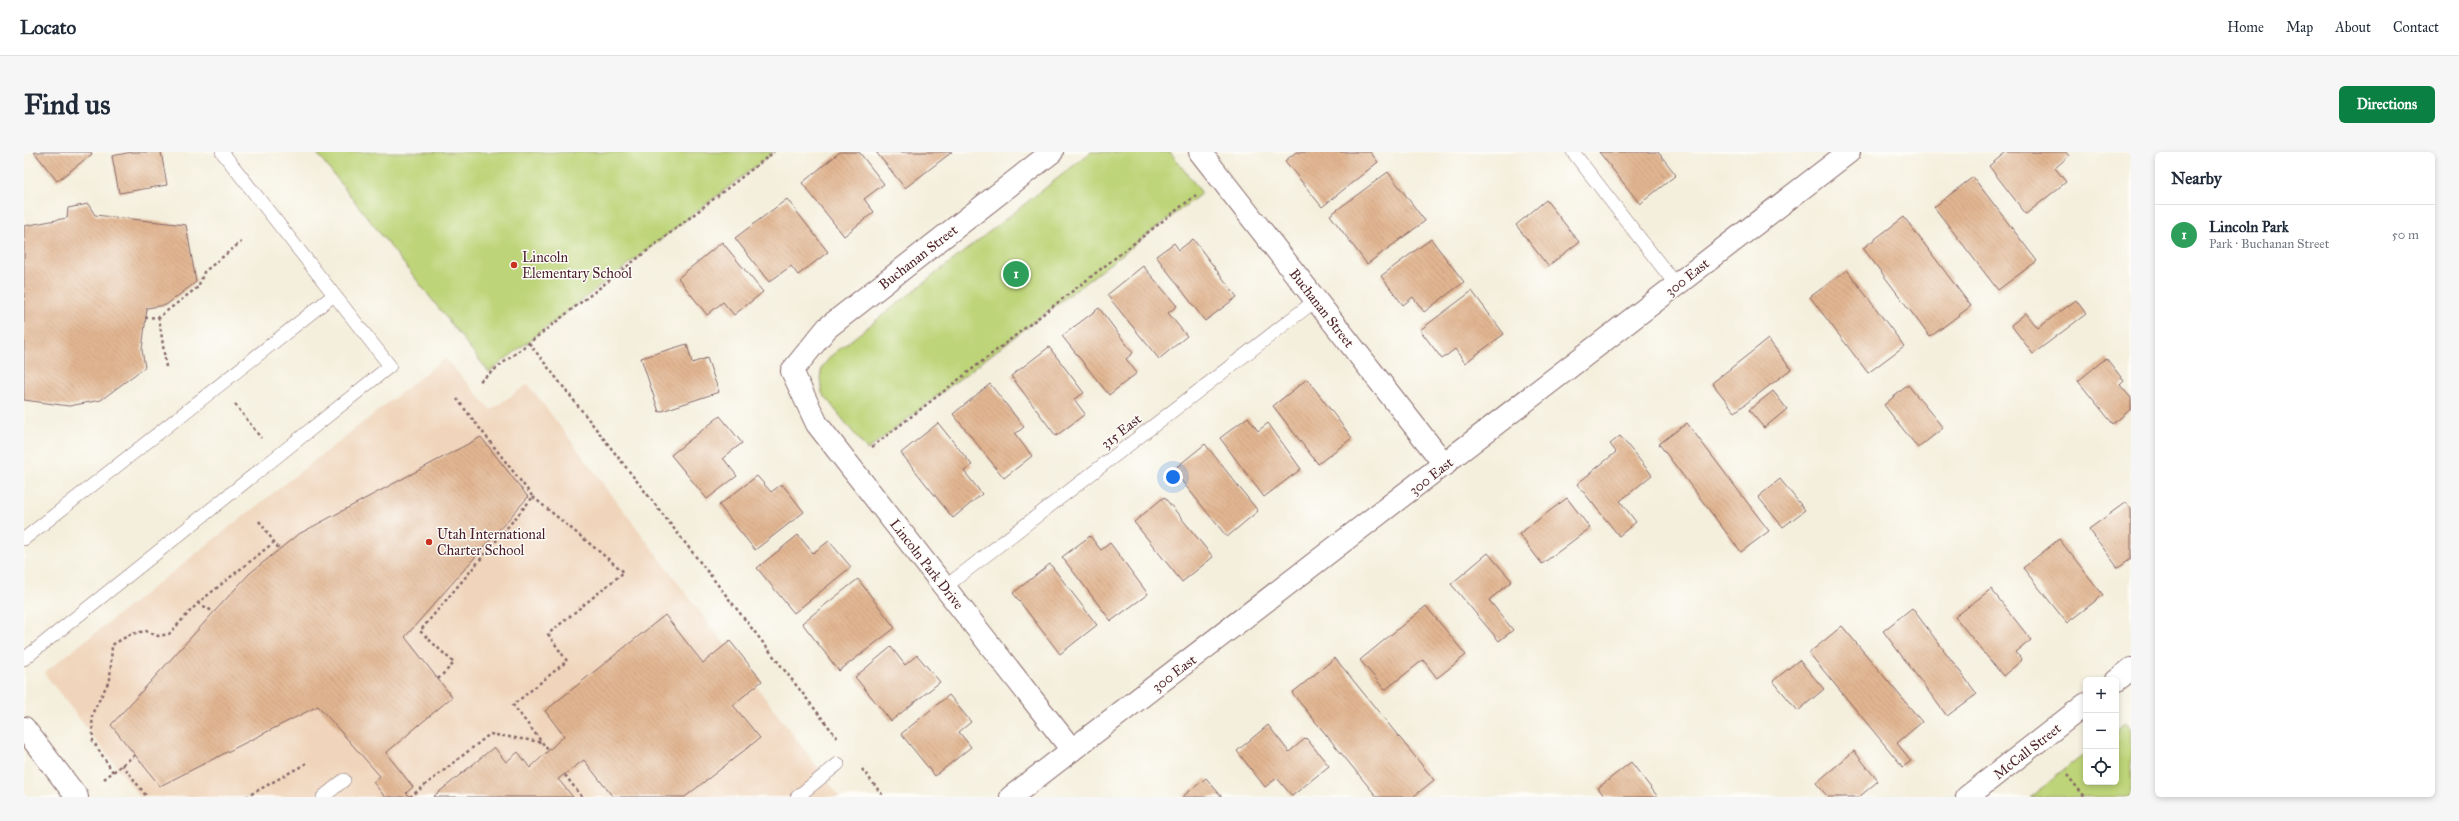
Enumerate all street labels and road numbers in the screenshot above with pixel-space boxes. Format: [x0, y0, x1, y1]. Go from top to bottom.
street label: Buchanan Street [876, 221, 961, 293]
street label: 300 East [1662, 255, 1713, 300]
street label: Buchanan Street [1286, 266, 1358, 351]
street label: 315 East [1098, 410, 1145, 452]
street label: 300 East [1406, 454, 1457, 499]
street label: Lincoln Park Drive [886, 516, 967, 613]
street label: 300 East [1149, 651, 1200, 696]
street label: McCall Street [1990, 720, 2065, 783]

